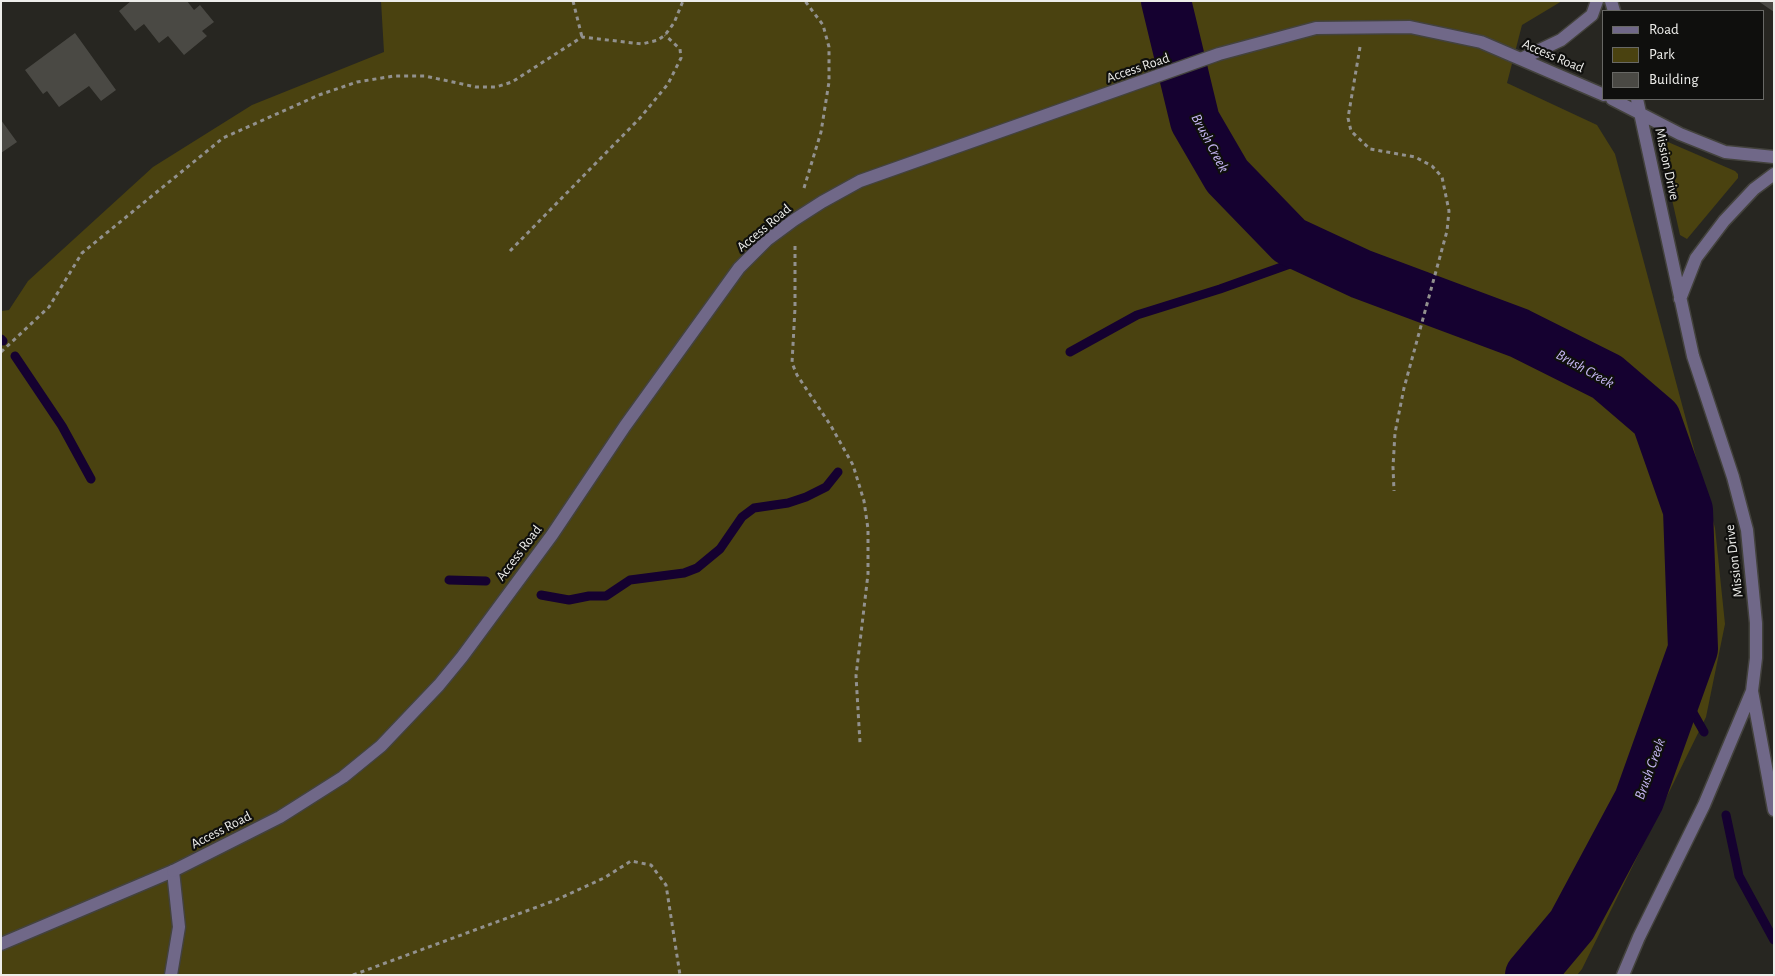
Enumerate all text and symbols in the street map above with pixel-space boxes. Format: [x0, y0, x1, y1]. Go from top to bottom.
legend [1602, 10, 1765, 100]
text: Road [1649, 22, 1679, 37]
street label: Access Road [1520, 35, 1586, 77]
text: Park [1649, 47, 1675, 62]
street label: Access Road [1104, 49, 1172, 87]
text: Building [1649, 72, 1699, 87]
water label: Brush Creek [1187, 111, 1233, 175]
street label: Mission Drive [1651, 126, 1683, 202]
street label: Access Road [733, 200, 795, 256]
water label: Brush Creek [1553, 346, 1617, 392]
street label: Access Road [493, 522, 545, 584]
street label: Mission Drive [1721, 523, 1747, 599]
water label: Brush Creek [1631, 736, 1669, 802]
street label: Access Road [188, 808, 254, 852]

